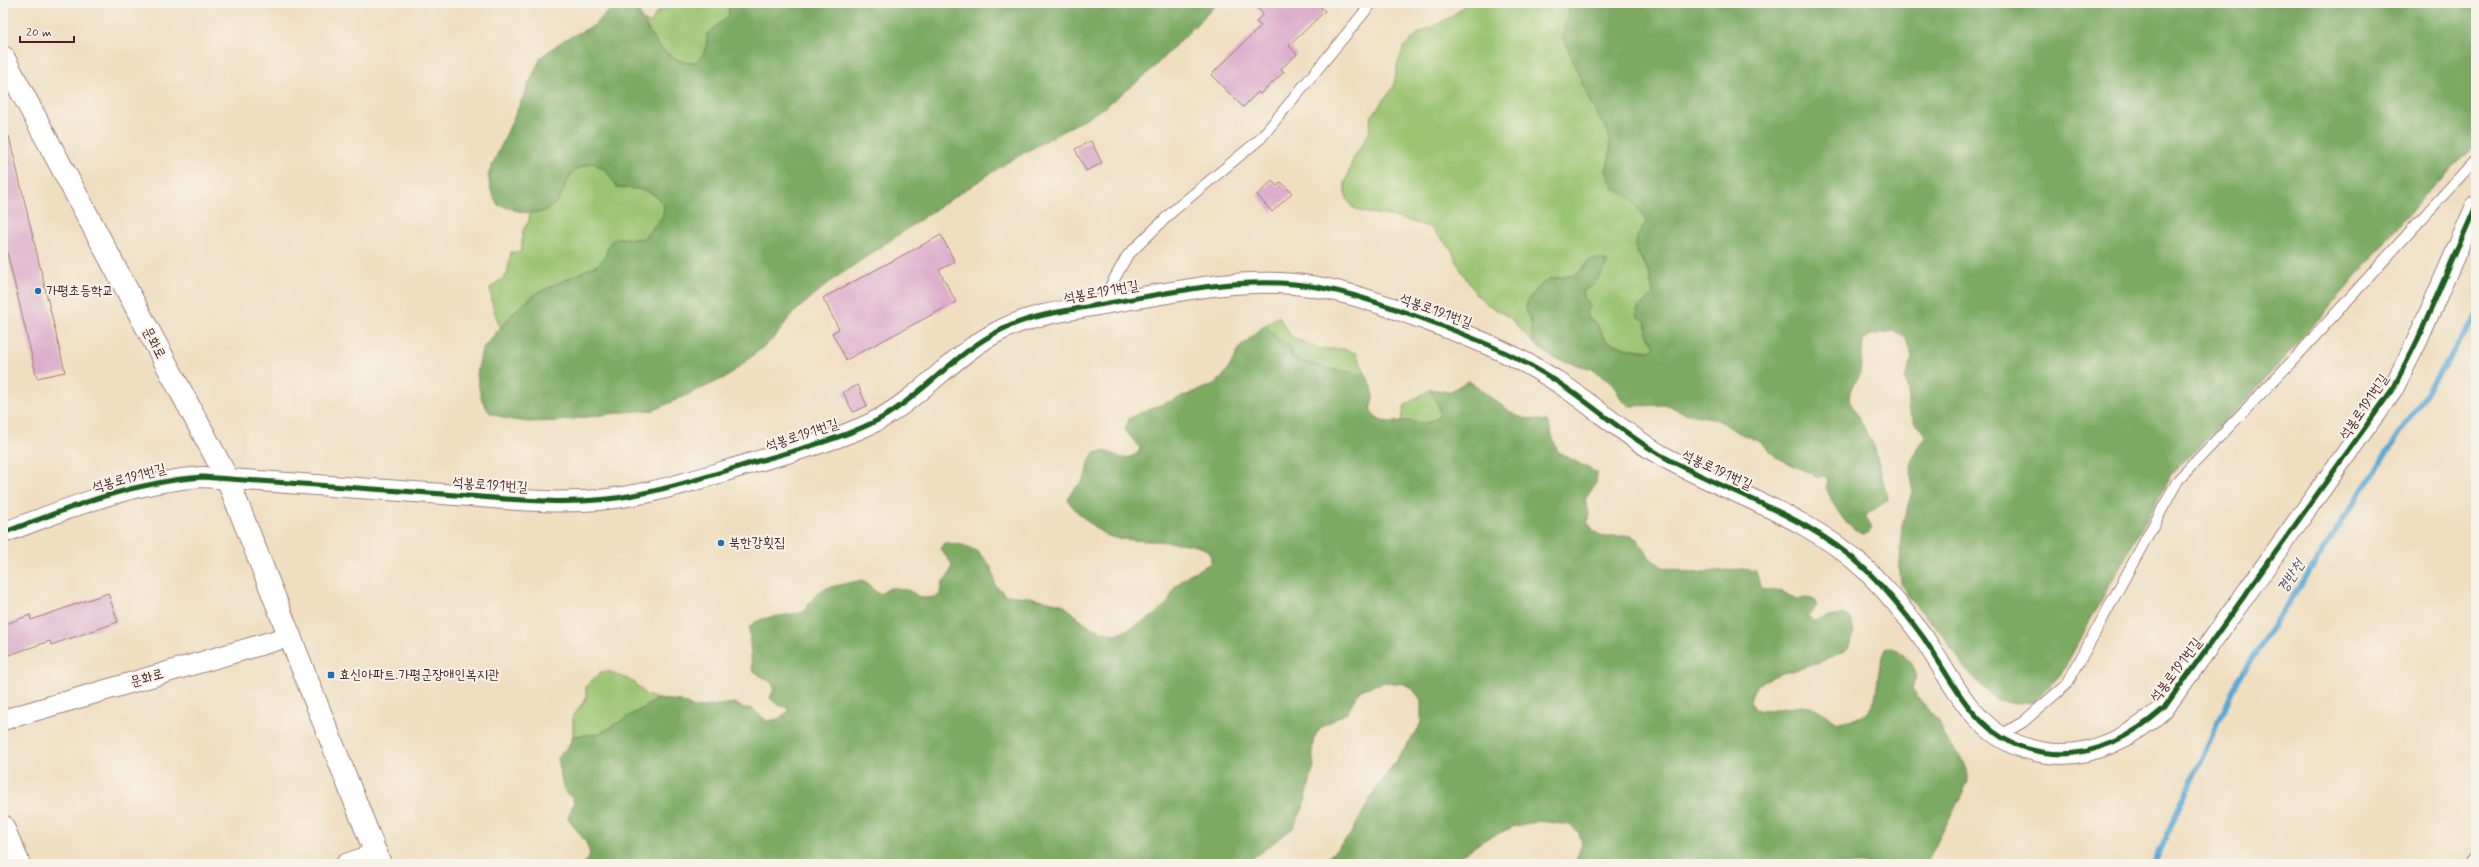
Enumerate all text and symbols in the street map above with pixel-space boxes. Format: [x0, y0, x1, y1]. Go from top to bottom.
scale bar [20, 18, 74, 44]
text: 20 m [26, 25, 52, 41]
street label: 석봉로191번길 [1062, 276, 1141, 307]
place label: 가평초등학교 [46, 282, 114, 300]
marker: 가평초등학교 [33, 286, 43, 296]
street label: 석봉로191번길 [1397, 290, 1475, 333]
street label: 문화로 [138, 324, 170, 362]
street label: 석봉로191번길 [2335, 370, 2393, 443]
street label: 석봉로191번길 [763, 415, 841, 455]
street label: 석봉로191번길 [1679, 446, 1756, 494]
street label: 석봉로191번길 [90, 459, 169, 496]
street label: 석봉로191번길 [452, 473, 529, 497]
place label: 북한강횟집 [729, 534, 785, 552]
marker: 북한강횟집 [716, 538, 726, 548]
water label: 경반천 [2273, 555, 2310, 598]
street label: 석봉로191번길 [2146, 634, 2206, 706]
street label: 문화로 [128, 665, 166, 691]
place label: 효신아파트.가평군장애인복지관 [339, 666, 500, 684]
marker: 효신아파트.가평군장애인복지관 [326, 670, 336, 680]

